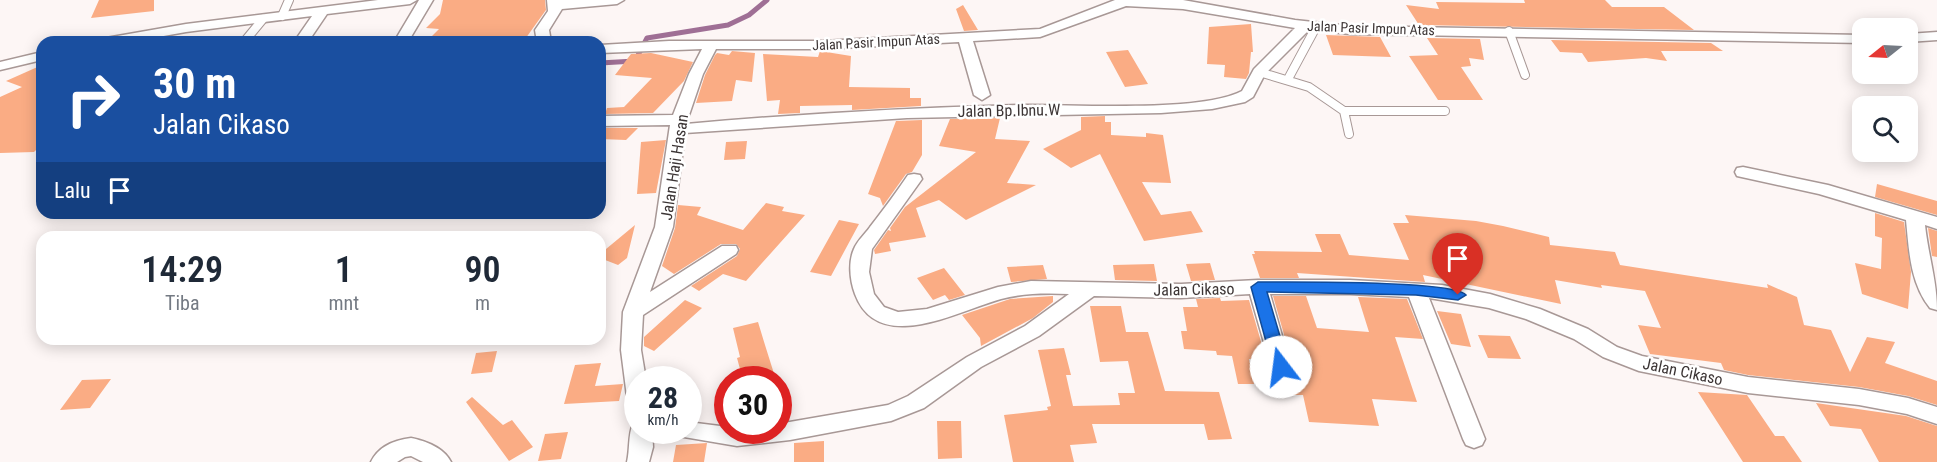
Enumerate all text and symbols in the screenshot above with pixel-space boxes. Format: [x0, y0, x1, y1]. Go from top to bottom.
street label: Jalan Pasir Impun Atas [1307, 18, 1435, 38]
north arrow [1852, 18, 1918, 84]
map controls [1852, 18, 1918, 162]
street label: Jalan Pasir Impun Atas [812, 31, 940, 53]
text: 30 m [153, 59, 236, 108]
icon: right [54, 60, 132, 138]
button: search [1852, 96, 1918, 162]
street label: Jalan Bp.Ibnu.W [957, 100, 1061, 121]
text: Jalan Cikaso [153, 109, 290, 141]
street label: Jalan Haji Hasan [657, 113, 692, 221]
icon: arrive [103, 174, 136, 207]
text: Lalu [54, 178, 91, 203]
pin [1432, 233, 1483, 295]
icon: arrive [1441, 242, 1474, 275]
text: 14:29 [141, 249, 223, 291]
text: 1 [335, 249, 353, 291]
text: 90 [464, 249, 501, 291]
street label: Jalan Cikaso [1153, 279, 1235, 300]
text: Tiba [165, 291, 199, 315]
text: mnt [329, 291, 359, 315]
text: m [475, 291, 490, 315]
position arrow [1249, 335, 1313, 399]
street label: Jalan Cikaso [1641, 354, 1725, 389]
speed limit sign: 30 [714, 366, 792, 444]
text: 28 [648, 380, 678, 415]
text: km/h [648, 411, 678, 429]

